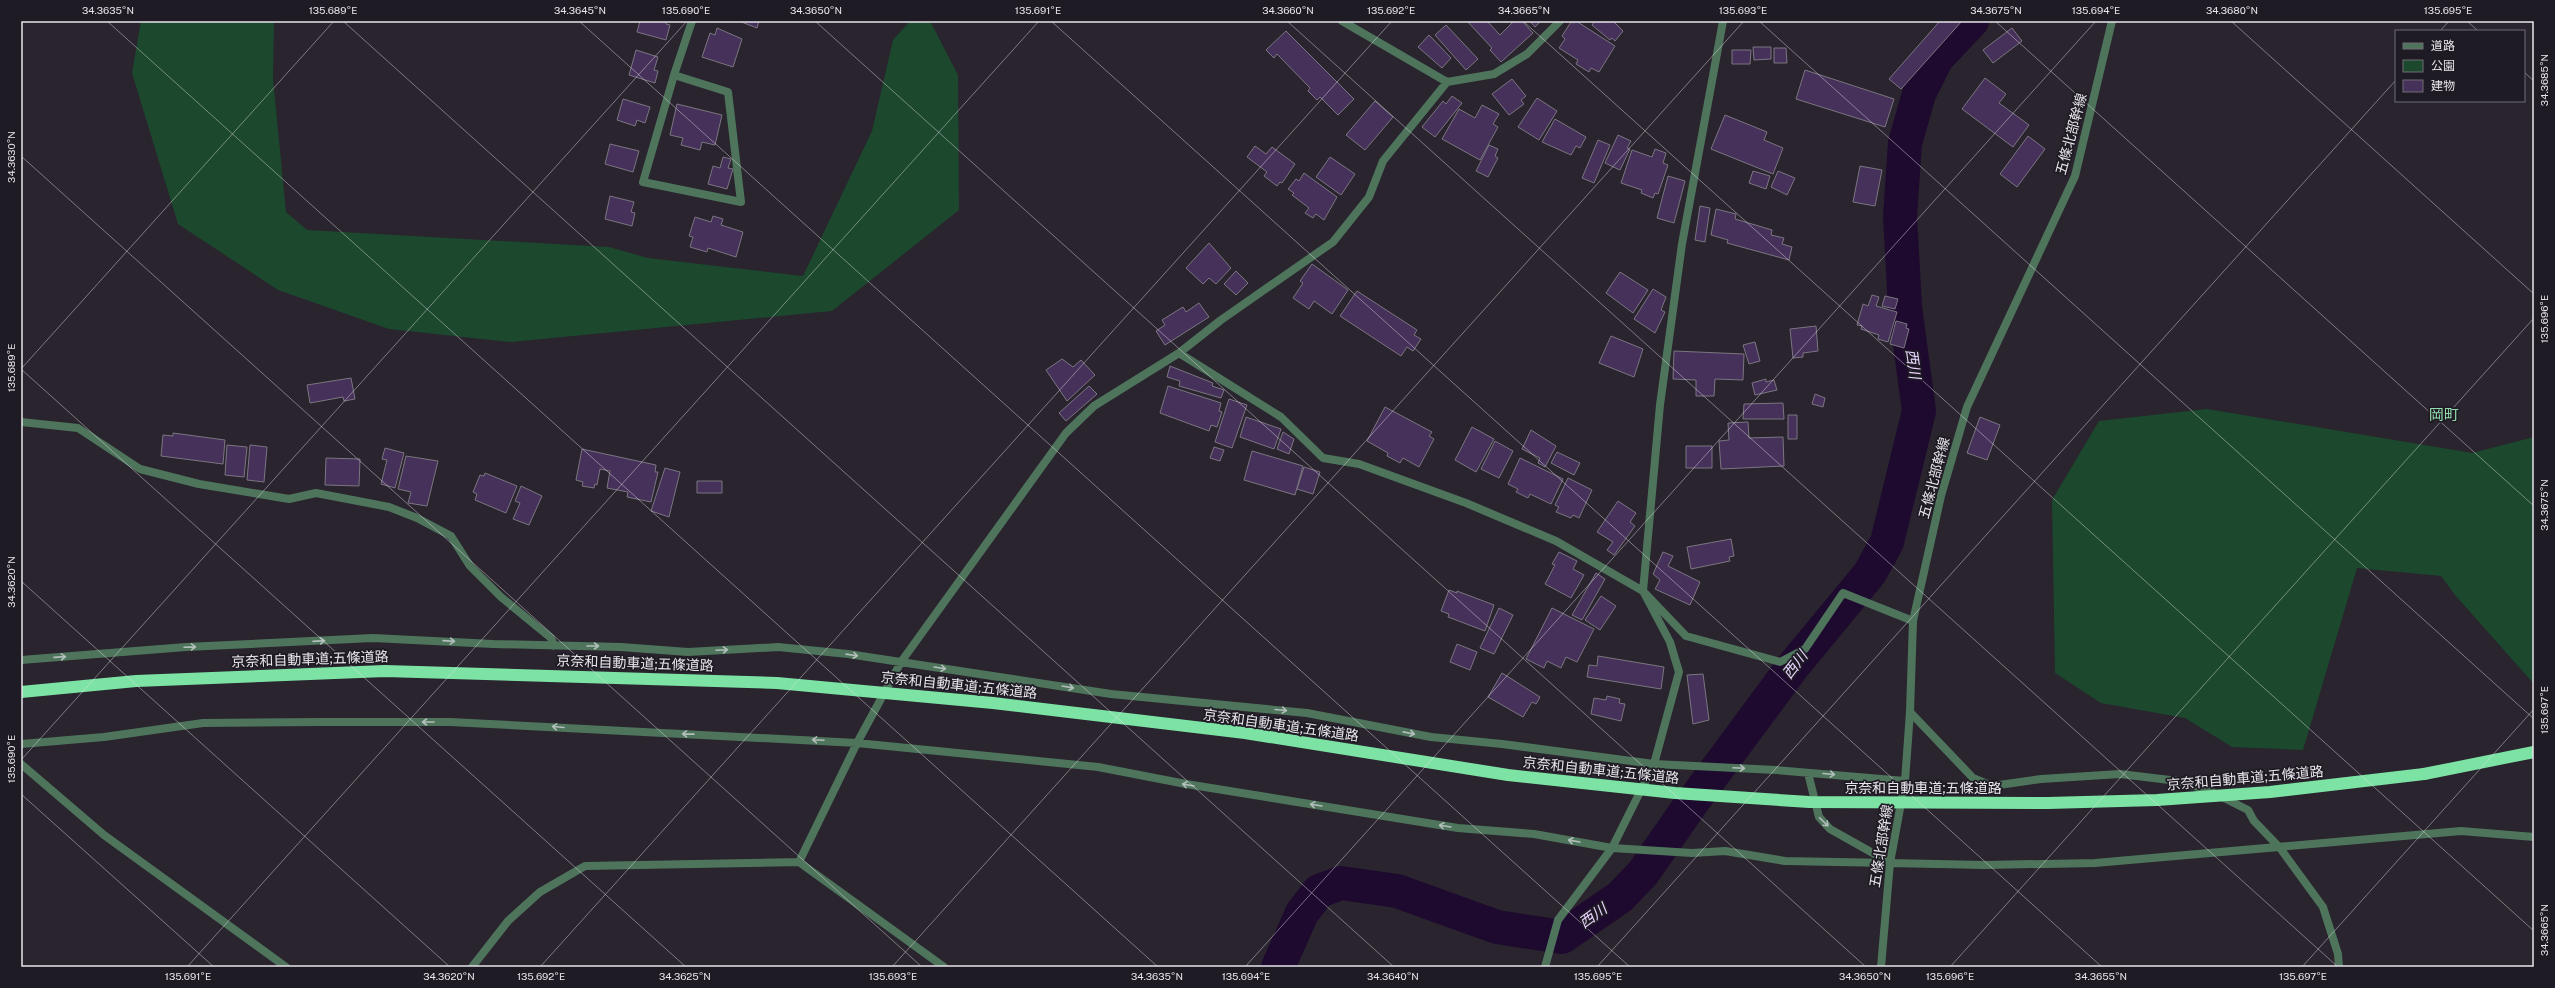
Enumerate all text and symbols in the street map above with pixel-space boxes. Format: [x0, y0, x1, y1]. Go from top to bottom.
text: 34.3635°N [82, 4, 134, 16]
text: 135.689°E [309, 4, 357, 16]
text: 34.3645°N [554, 4, 606, 16]
text: 135.690°E [662, 4, 710, 16]
text: 34.3650°N [790, 4, 842, 16]
text: 135.691°E [1015, 4, 1061, 16]
text: 34.3660°N [1262, 4, 1314, 16]
text: 135.692°E [1367, 4, 1415, 16]
text: 34.3665°N [1498, 4, 1550, 16]
text: 135.693°E [1719, 4, 1767, 16]
text: 34.3675°N [1970, 4, 2022, 16]
text: 135.694°E [2072, 4, 2120, 16]
text: 34.3680°N [2206, 4, 2258, 16]
text: 135.695°E [2424, 4, 2472, 16]
legend [2395, 30, 2525, 102]
text: 道路 [2431, 39, 2455, 53]
text: 34.3685°N [2538, 54, 2550, 106]
text: 公園 [2431, 59, 2455, 73]
text: 建物 [2431, 79, 2455, 93]
street label: 五條北部幹線 [2052, 91, 2090, 177]
text: 34.3630°N [5, 131, 17, 183]
text: 135.696°E [2538, 295, 2550, 343]
text: 135.689°E [5, 344, 17, 392]
water label: 西川 [1903, 348, 1924, 382]
district label: 岡町 [2429, 406, 2459, 423]
street label: 五條北部幹線 [1915, 435, 1953, 521]
text: 34.3675°N [2538, 479, 2550, 531]
text: 34.3620°N [5, 556, 17, 608]
one-way arrow [312, 637, 325, 645]
one-way arrow [442, 638, 455, 645]
one-way arrow [183, 643, 196, 651]
one-way arrow [586, 643, 599, 650]
one-way arrow [715, 646, 728, 653]
water label: 西川 [1779, 646, 1812, 682]
street label: 京奈和自動車道;五條道路 [231, 648, 389, 670]
one-way arrow [845, 651, 858, 659]
street label: 京奈和自動車道;五條道路 [556, 652, 714, 674]
one-way arrow [53, 653, 66, 660]
one-way arrow [933, 664, 946, 672]
street label: 京奈和自動車道;五條道路 [880, 669, 1038, 701]
one-way arrow [1062, 683, 1075, 691]
text: 135.697°E [2538, 686, 2550, 734]
street label: 京奈和自動車道;五條道路 [1202, 706, 1360, 744]
one-way arrow [1274, 707, 1287, 714]
one-way arrow [422, 718, 435, 726]
one-way arrow [552, 723, 565, 731]
one-way arrow [1402, 729, 1415, 737]
one-way arrow [682, 730, 695, 738]
text: 135.690°E [5, 735, 17, 783]
one-way arrow [812, 737, 825, 744]
street label: 京奈和自動車道;五條道路 [1522, 754, 1680, 786]
street label: 京奈和自動車道;五條道路 [2166, 763, 2324, 793]
one-way arrow [1732, 764, 1745, 771]
one-way arrow [1822, 771, 1835, 778]
one-way arrow [1182, 780, 1195, 788]
street label: 京奈和自動車道;五條道路 [1844, 780, 2002, 796]
one-way arrow [1310, 801, 1323, 809]
street label: 五條北部幹線 [1867, 803, 1895, 889]
one-way arrow [1819, 817, 1829, 827]
one-way arrow [1439, 822, 1452, 830]
one-way arrow [1568, 837, 1581, 845]
water label: 西川 [1576, 899, 1611, 931]
text: 34.3665°N [2538, 904, 2550, 956]
text: 135.691°E [165, 970, 211, 982]
text: 34.3620°N [423, 970, 475, 982]
text: 135.692°E [517, 970, 565, 982]
text: 34.3625°N [659, 970, 711, 982]
text: 135.693°E [869, 970, 917, 982]
text: 34.3635°N [1131, 970, 1183, 982]
text: 135.694°E [1222, 970, 1270, 982]
text: 34.3640°N [1367, 970, 1419, 982]
text: 135.695°E [1574, 970, 1622, 982]
text: 34.3650°N [1839, 970, 1891, 982]
text: 135.696°E [1926, 970, 1974, 982]
text: 34.3655°N [2075, 970, 2127, 982]
text: 135.697°E [2279, 970, 2327, 982]

